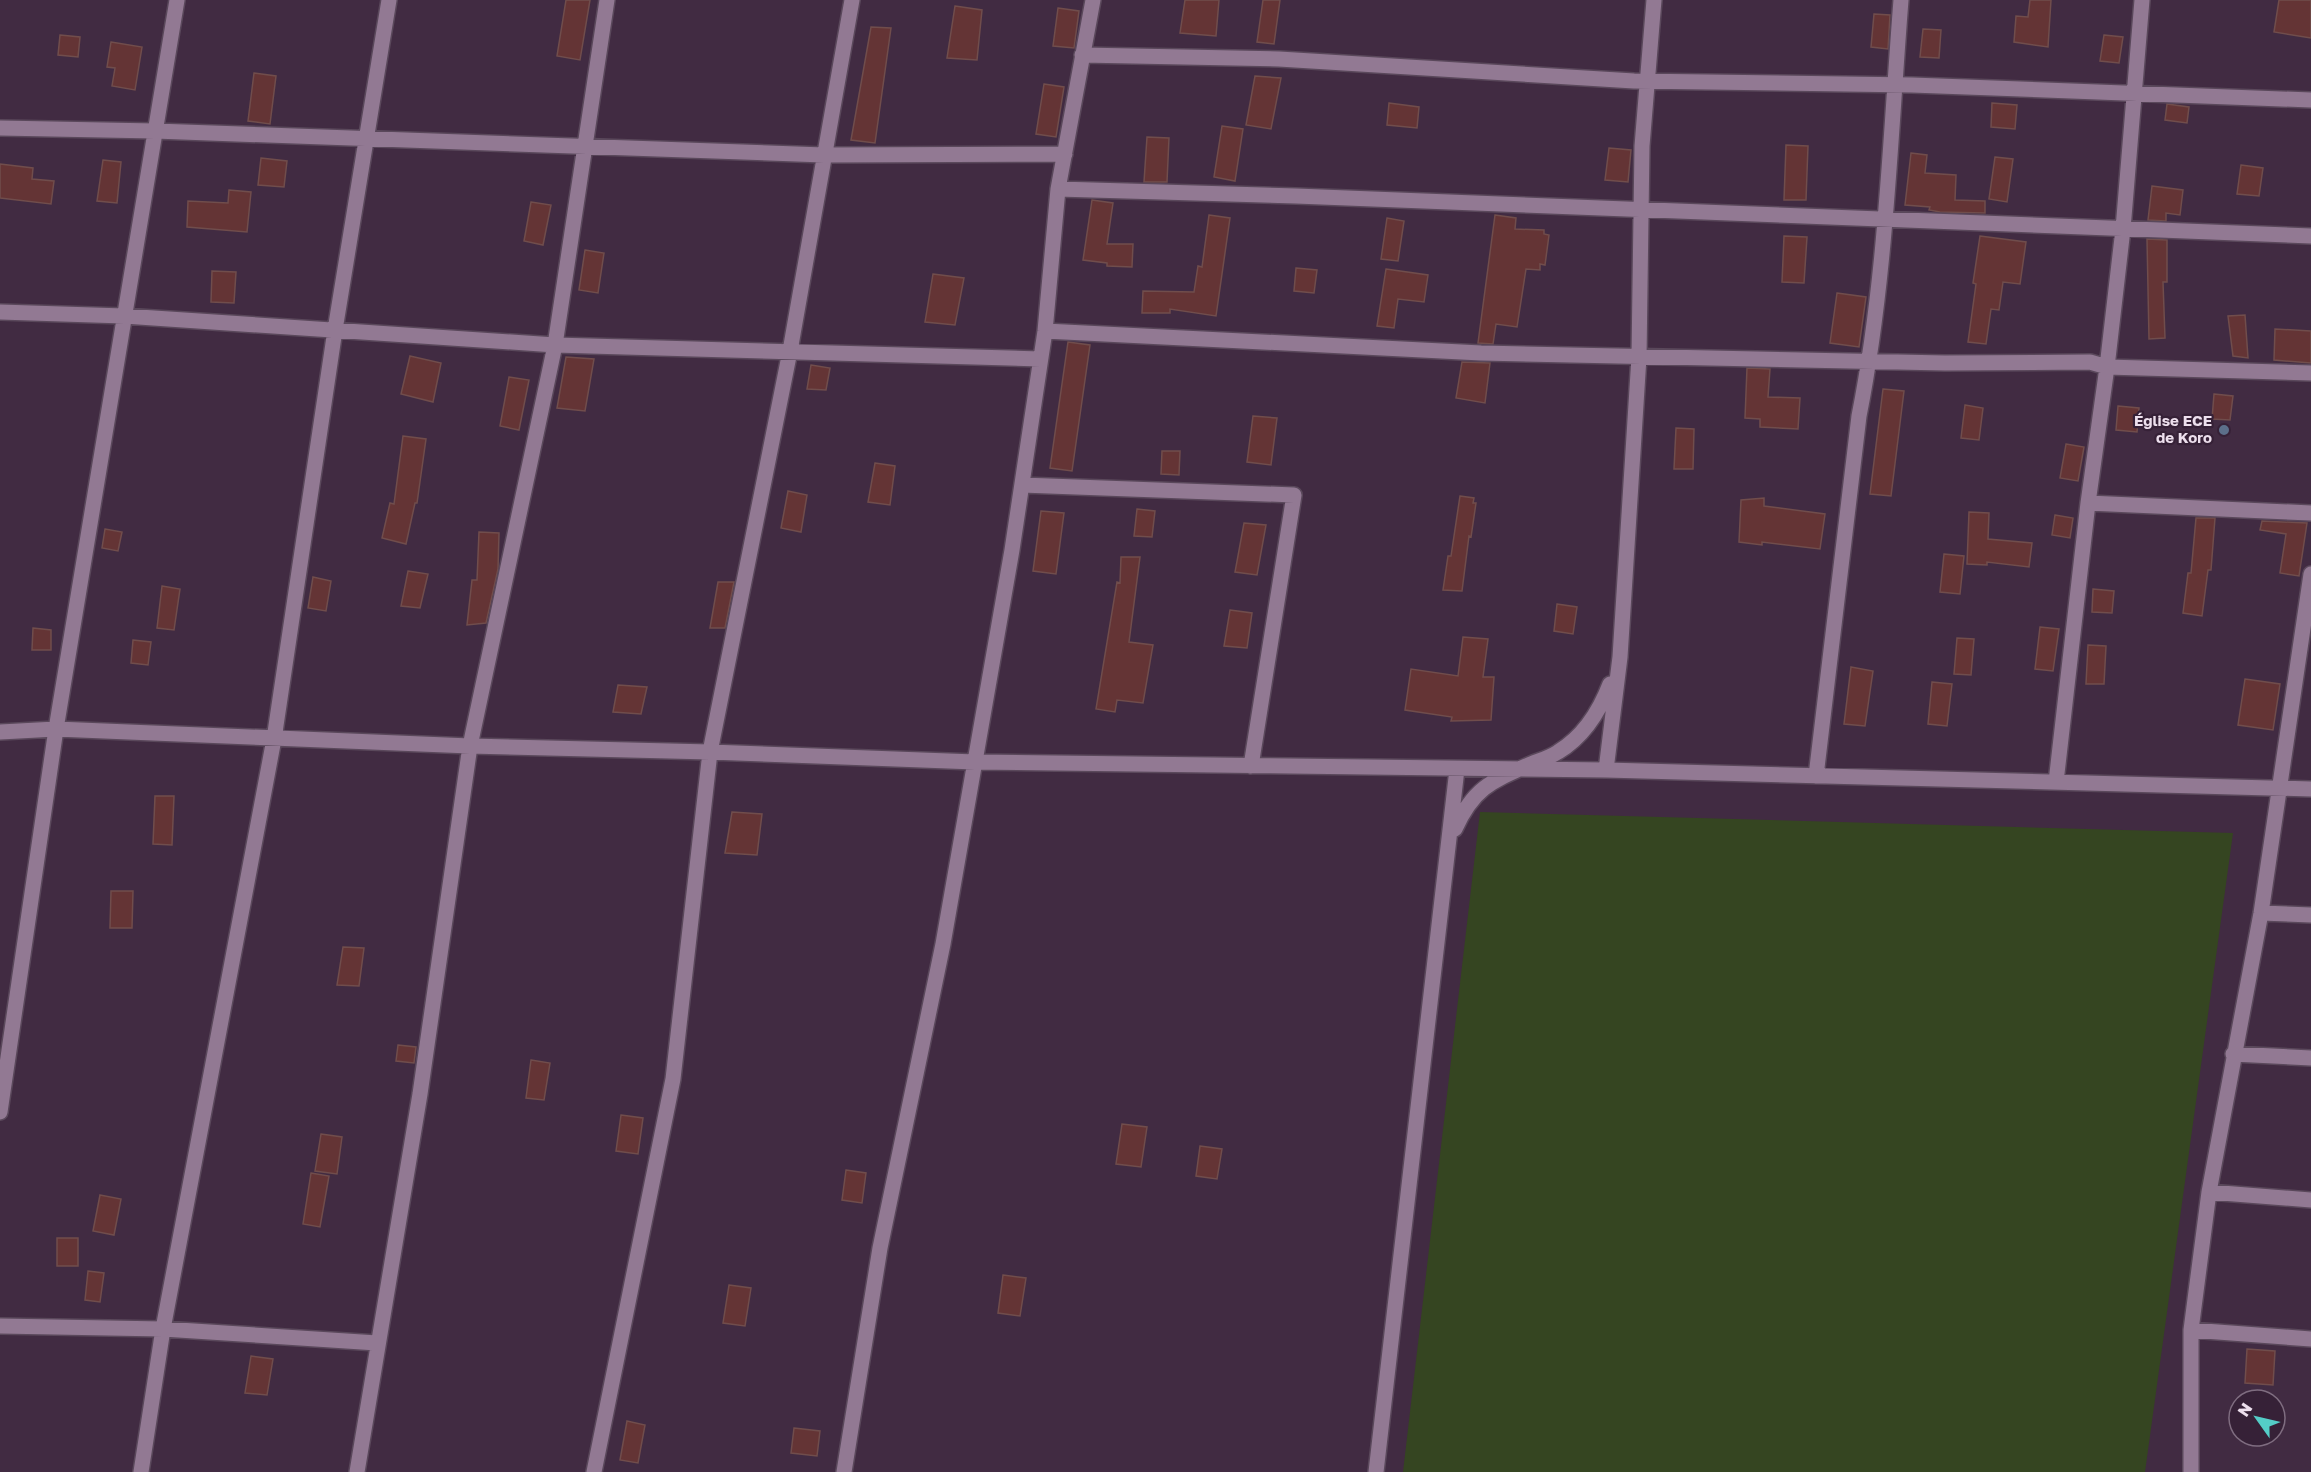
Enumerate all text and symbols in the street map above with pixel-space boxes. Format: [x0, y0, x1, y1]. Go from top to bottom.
place label: Église ECE de Koro [2134, 411, 2212, 446]
marker: Église ECE de Koro [2217, 423, 2231, 437]
north arrow [2227, 1388, 2287, 1448]
text: N [2233, 1399, 2256, 1420]

